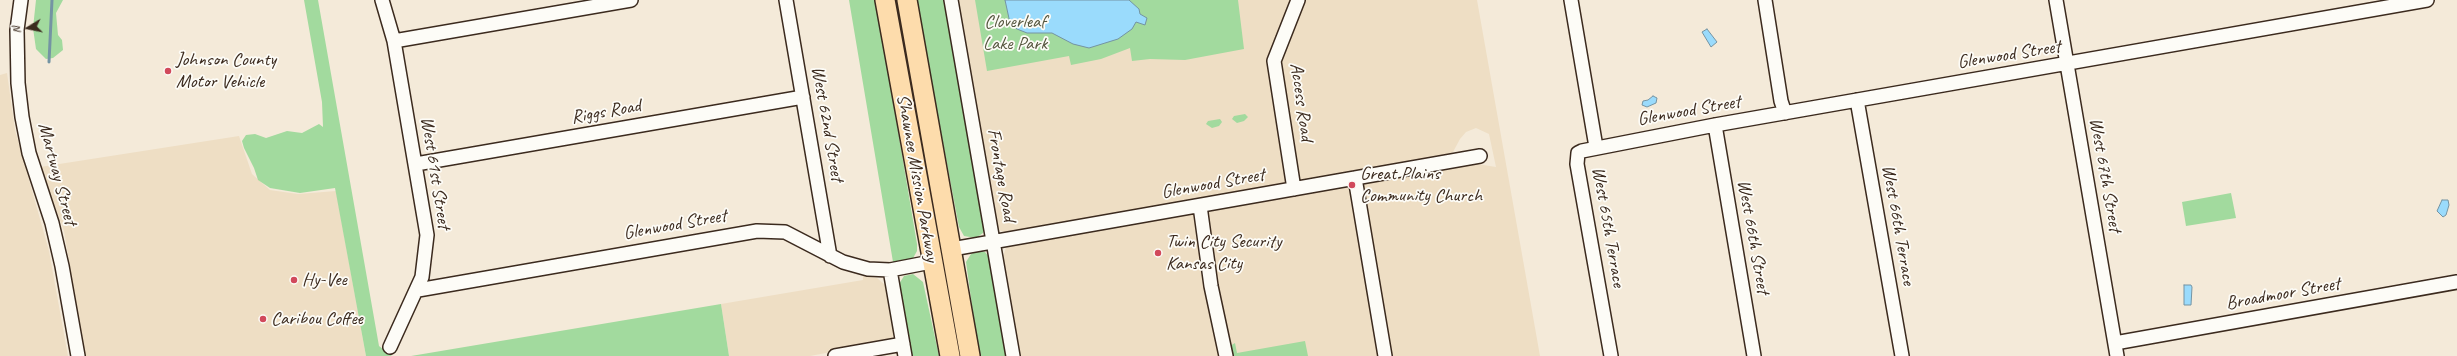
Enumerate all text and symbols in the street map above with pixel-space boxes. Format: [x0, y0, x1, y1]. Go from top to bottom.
north arrow [8, 8, 48, 48]
park label: Cloverleaf Lake Park [983, 11, 1047, 55]
text: N [9, 26, 24, 35]
street label: Glenwood Street [1956, 36, 2062, 74]
place label: Johnson County Motor Vehicle [176, 49, 276, 93]
street label: Access Road [1284, 62, 1318, 142]
street label: West 62nd Street [806, 65, 848, 183]
marker: Johnson County Motor Vehicle [163, 66, 173, 76]
street label: Glenwood Street [1636, 91, 1742, 131]
street label: Shawnee Mission Parkway [891, 92, 943, 264]
street label: Riggs Road [569, 95, 643, 129]
street label: West 61st Street [415, 115, 455, 231]
street label: West 67th Street [2084, 116, 2126, 234]
street label: Martway Street [32, 120, 82, 228]
street label: Frontage Road [982, 127, 1020, 223]
place label: Great Plains Community Church [1360, 163, 1482, 207]
street label: West 66th Terrace [1876, 163, 1920, 287]
street label: Glenwood Street [1160, 164, 1266, 204]
street label: West 65th Terrace [1586, 165, 1630, 289]
street label: West 66th Street [1732, 178, 1774, 296]
marker: Great Plains Community Church [1347, 180, 1357, 190]
street label: Glenwood Street [622, 205, 728, 245]
place label: Twin City Security Kansas City [1166, 231, 1281, 275]
marker: Twin City Security Kansas City [1153, 248, 1163, 258]
place label: Hy-Vee [302, 269, 347, 291]
street label: Broadmoor Street [2224, 273, 2342, 315]
marker: Hy-Vee [289, 275, 299, 285]
place label: Caribou Coffee [271, 308, 363, 330]
marker: Caribou Coffee [258, 314, 268, 324]

